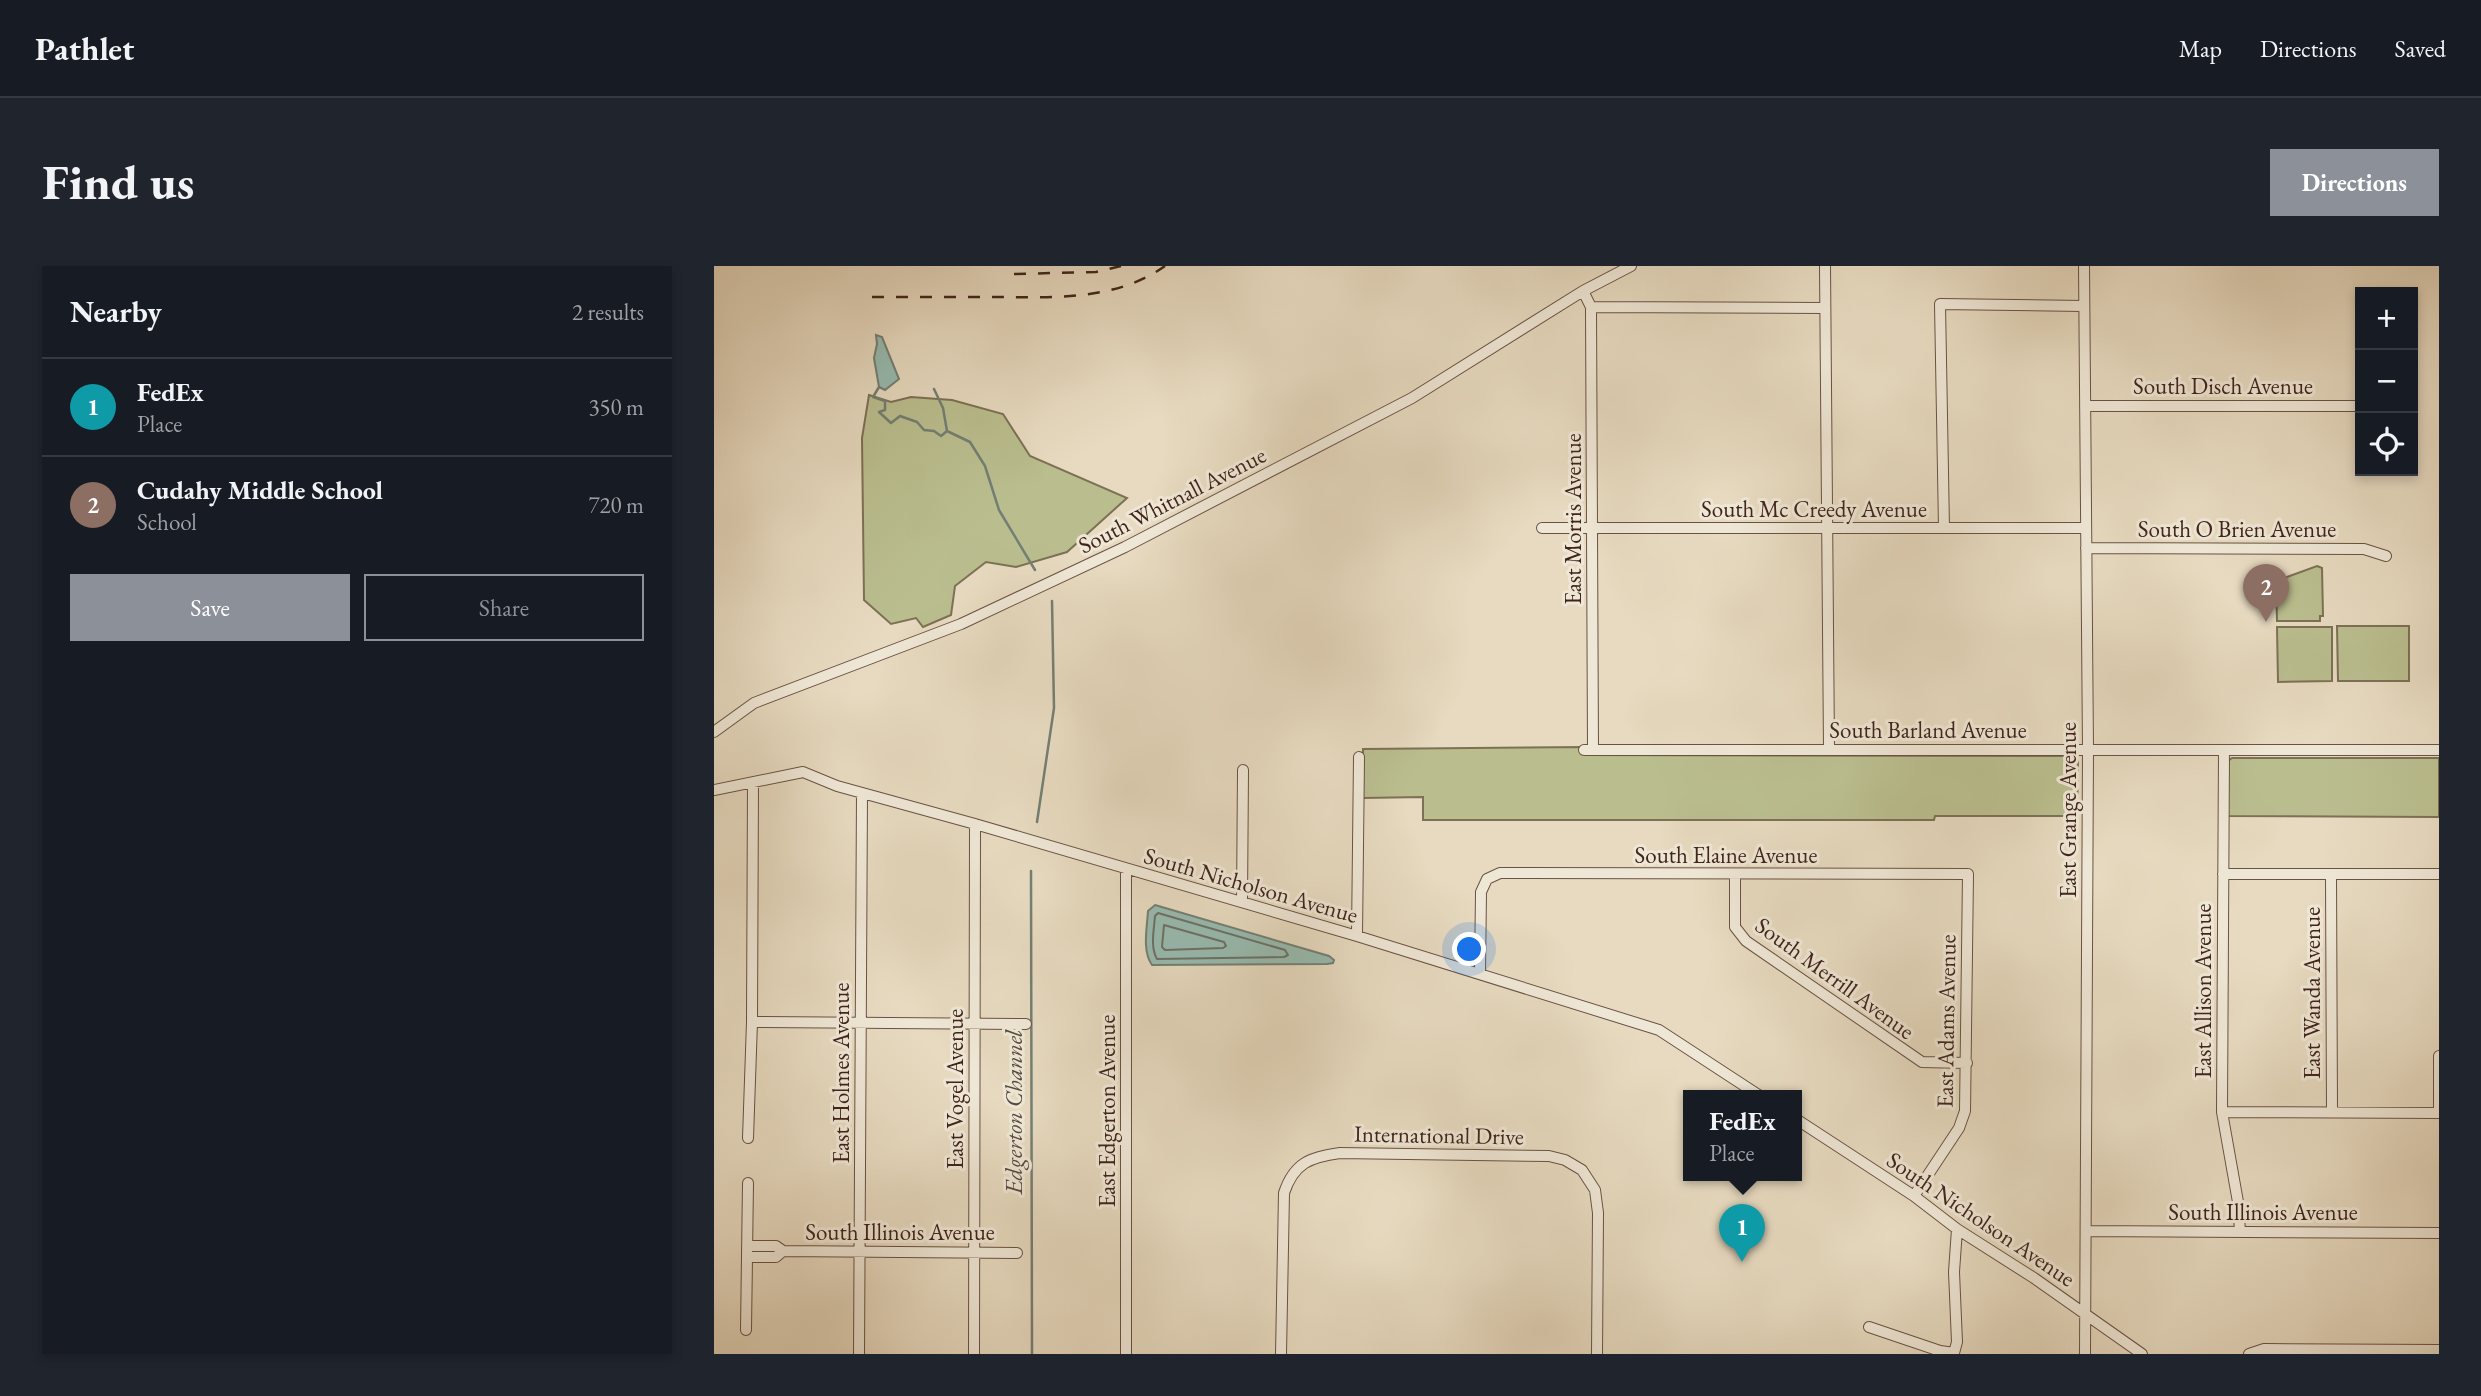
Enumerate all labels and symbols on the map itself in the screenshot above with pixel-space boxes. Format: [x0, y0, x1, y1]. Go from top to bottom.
street label: South Disch Avenue [2133, 371, 2313, 401]
street label: East Morris Avenue [1558, 433, 1588, 605]
street label: South Whitnall Avenue [1073, 440, 1271, 560]
street label: South Mc Creedy Avenue [1701, 494, 1927, 524]
street label: South O Brien Avenue [2138, 514, 2336, 544]
pin: 2 [2243, 564, 2289, 622]
street label: South Barland Avenue [1829, 715, 2027, 745]
street label: East Grange Avenue [2053, 722, 2083, 898]
street label: South Nicholson Avenue [1141, 840, 1361, 930]
street label: South Elaine Avenue [1635, 840, 1817, 870]
street label: East Allison Avenue [2188, 903, 2218, 1078]
street label: East Wanda Avenue [2297, 907, 2327, 1079]
street label: South Merrill Avenue [1749, 910, 1921, 1046]
your location [1452, 932, 1486, 966]
street label: East Adams Avenue [1929, 934, 1963, 1108]
street label: East Holmes Avenue [826, 983, 856, 1163]
street label: East Vogel Avenue [940, 1009, 970, 1169]
street label: East Edgerton Avenue [1092, 1015, 1122, 1207]
water label: Edgerton Channel [998, 1029, 1029, 1195]
street label: International Drive [1354, 1119, 1524, 1151]
street label: South Nicholson Avenue [1881, 1145, 2081, 1293]
street label: South Illinois Avenue [2168, 1197, 2358, 1227]
pin: 1 [1719, 1204, 1765, 1262]
street label: South Illinois Avenue [805, 1217, 995, 1247]

